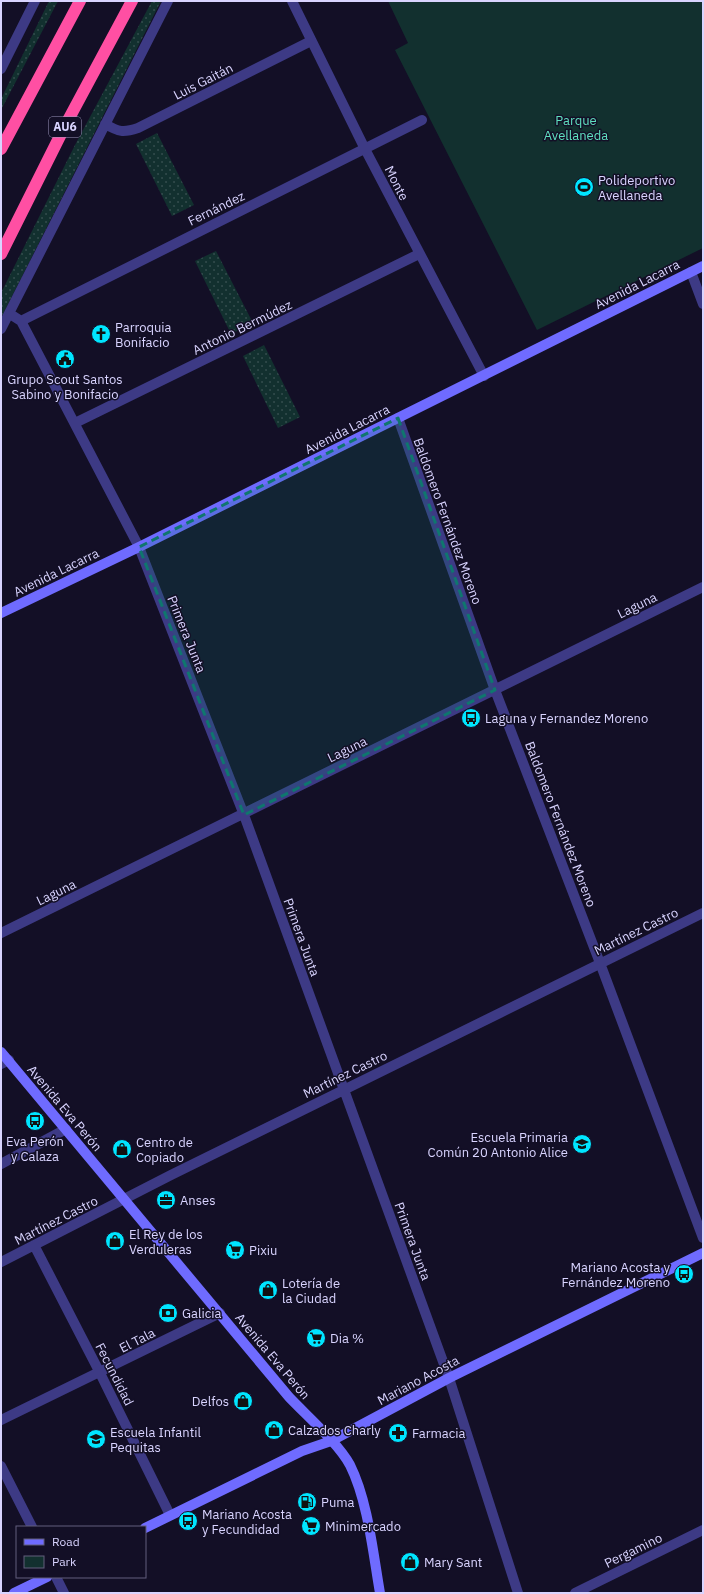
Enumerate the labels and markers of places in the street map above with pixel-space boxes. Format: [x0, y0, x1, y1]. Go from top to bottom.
place label: Polideportivo Avellaneda [598, 172, 675, 204]
sports icon: Polideportivo Avellaneda [573, 176, 595, 198]
place label: Parroquia Bonifacio [115, 319, 172, 351]
church icon: Parroquia Bonifacio [90, 323, 112, 345]
public building icon: Grupo Scout Santos Sabino y Bonifacio [54, 348, 76, 370]
place label: Grupo Scout Santos Sabino y Bonifacio [7, 371, 123, 403]
bus stop icon: Laguna y Fernandez Moreno [460, 707, 482, 729]
place label: Laguna y Fernandez Moreno [485, 710, 648, 727]
bus stop icon: Eva Perón y Calaza [24, 1110, 46, 1132]
place label: Escuela Primaria Común 20 Antonio Alice [428, 1129, 568, 1161]
place label: Eva Perón y Calaza [6, 1133, 64, 1165]
school or university icon: Escuela Primaria Común 20 Antonio Alice [571, 1133, 593, 1155]
place label: Centro de Copiado [136, 1134, 193, 1166]
shop icon: Centro de Copiado [111, 1138, 133, 1160]
office icon: Anses [155, 1189, 177, 1211]
place label: Anses [180, 1192, 216, 1209]
place label: El Rey de los Verduleras [129, 1226, 203, 1258]
shop icon: El Rey de los Verduleras [104, 1230, 126, 1252]
supermarket icon: Pixiu [224, 1239, 246, 1261]
place label: Pixiu [249, 1242, 277, 1259]
place label: Mariano Acosta y Fernández Moreno [561, 1259, 671, 1291]
bus stop icon: Mariano Acosta y Fernández Moreno [673, 1263, 695, 1285]
place label: Lotería de la Ciudad [282, 1275, 340, 1307]
shop icon: Lotería de la Ciudad [257, 1279, 279, 1301]
bank icon: Galicia [157, 1302, 179, 1324]
place label: Galicia [182, 1305, 222, 1322]
supermarket icon: Dia % [305, 1327, 327, 1349]
place label: Dia % [330, 1330, 364, 1347]
shop icon: Delfos [232, 1390, 254, 1412]
place label: Delfos [192, 1393, 229, 1410]
shop icon: Calzados Charly [263, 1419, 285, 1441]
place label: Calzados Charly [288, 1422, 381, 1439]
pharmacy icon: Farmacia [387, 1422, 409, 1444]
place label: Escuela Infantil Pequitas [110, 1424, 201, 1456]
place label: Farmacia [412, 1425, 466, 1442]
school or university icon: Escuela Infantil Pequitas [85, 1428, 107, 1450]
fuel station icon: Puma [296, 1491, 318, 1513]
place label: Puma [321, 1494, 355, 1511]
place label: Mariano Acosta y Fecundidad [202, 1506, 292, 1538]
bus stop icon: Mariano Acosta y Fecundidad [177, 1510, 199, 1532]
supermarket icon: Minimercado [300, 1515, 322, 1537]
place label: Minimercado [325, 1518, 401, 1535]
shop icon: Mary Sant [399, 1551, 421, 1573]
place label: Mary Sant [424, 1554, 482, 1571]

